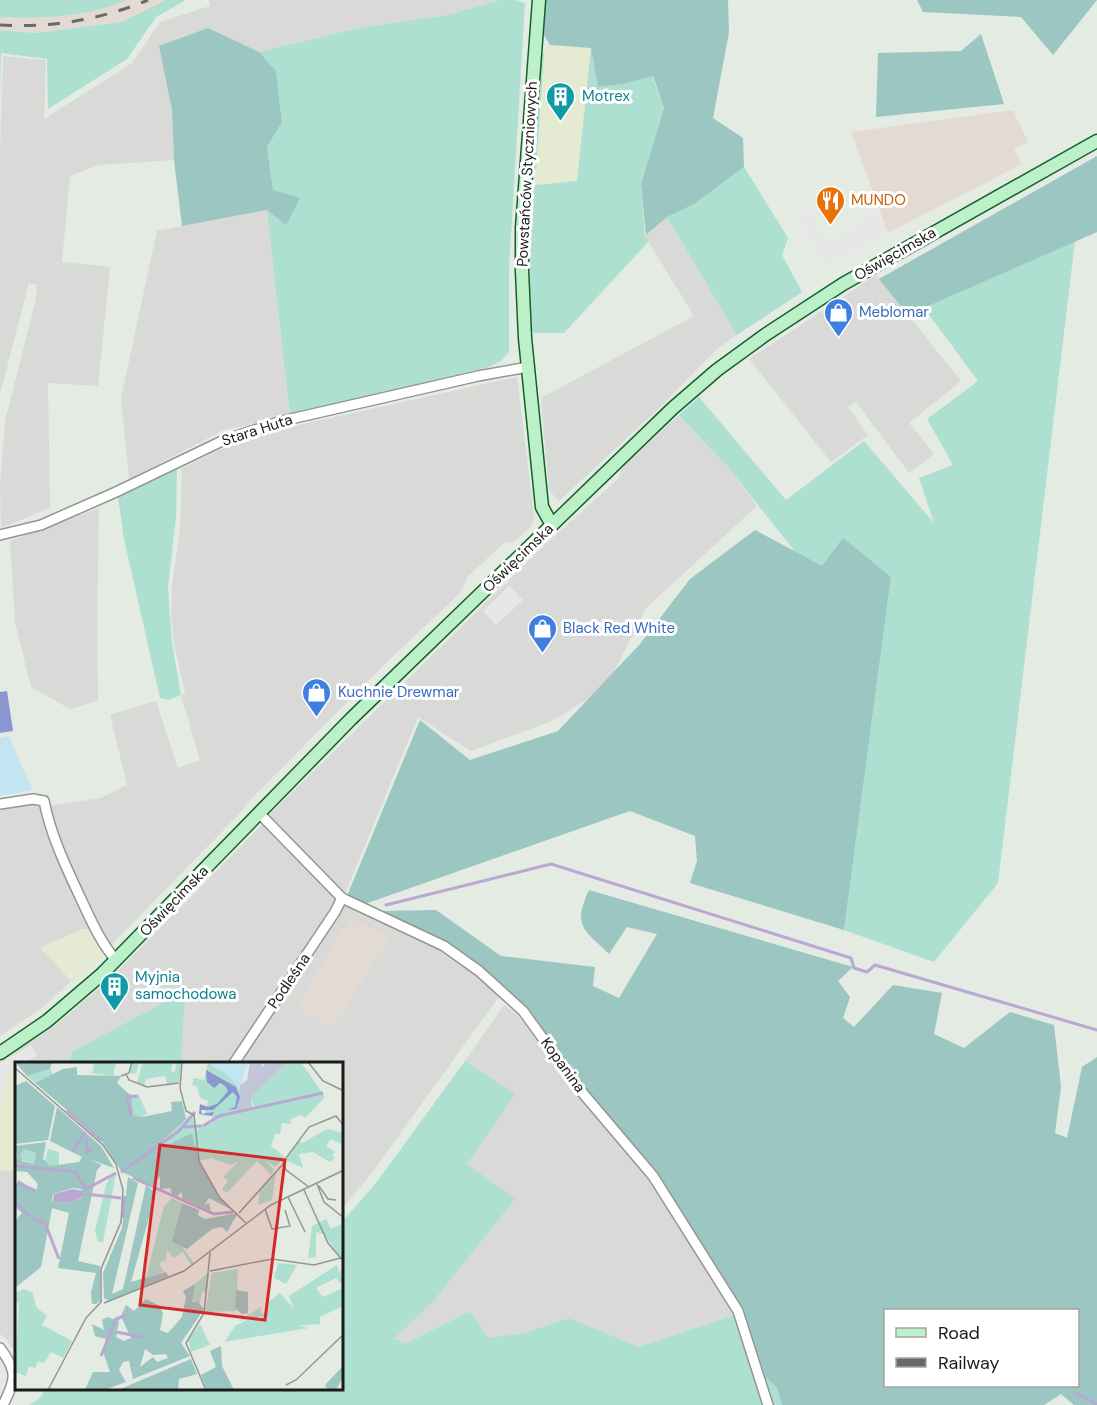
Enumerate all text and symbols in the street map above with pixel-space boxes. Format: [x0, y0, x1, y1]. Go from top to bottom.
building icon: Motrex [545, 80, 577, 122]
street label: Powstańców Styczniowych [512, 81, 542, 267]
place label: Motrex [582, 86, 631, 106]
restaurant icon: MUNDO [814, 184, 846, 226]
place label: MUNDO [851, 190, 906, 210]
street label: Oświęcimska [851, 223, 939, 285]
shop icon: Meblomar [822, 296, 854, 338]
place label: Meblomar [859, 302, 929, 322]
street label: Stara Huta [219, 409, 295, 451]
street label: Oświęcimska [478, 519, 558, 597]
shop icon: Black Red White [526, 612, 558, 654]
place label: Black Red White [563, 618, 675, 638]
shop icon: Kuchnie Drewmar [301, 676, 333, 718]
place label: Kuchnie Drewmar [338, 682, 460, 702]
street label: Oświęcimska [135, 861, 213, 941]
street label: Podleśna [263, 949, 315, 1013]
place label: Myjnia samochodowa [135, 967, 236, 1004]
building icon: Myjnia samochodowa [98, 970, 130, 1012]
street label: Kopanina [536, 1033, 590, 1097]
inset map [15, 1062, 344, 1390]
legend [884, 1309, 1079, 1387]
text: Road [938, 1321, 980, 1345]
text: Railway [938, 1351, 1000, 1375]

